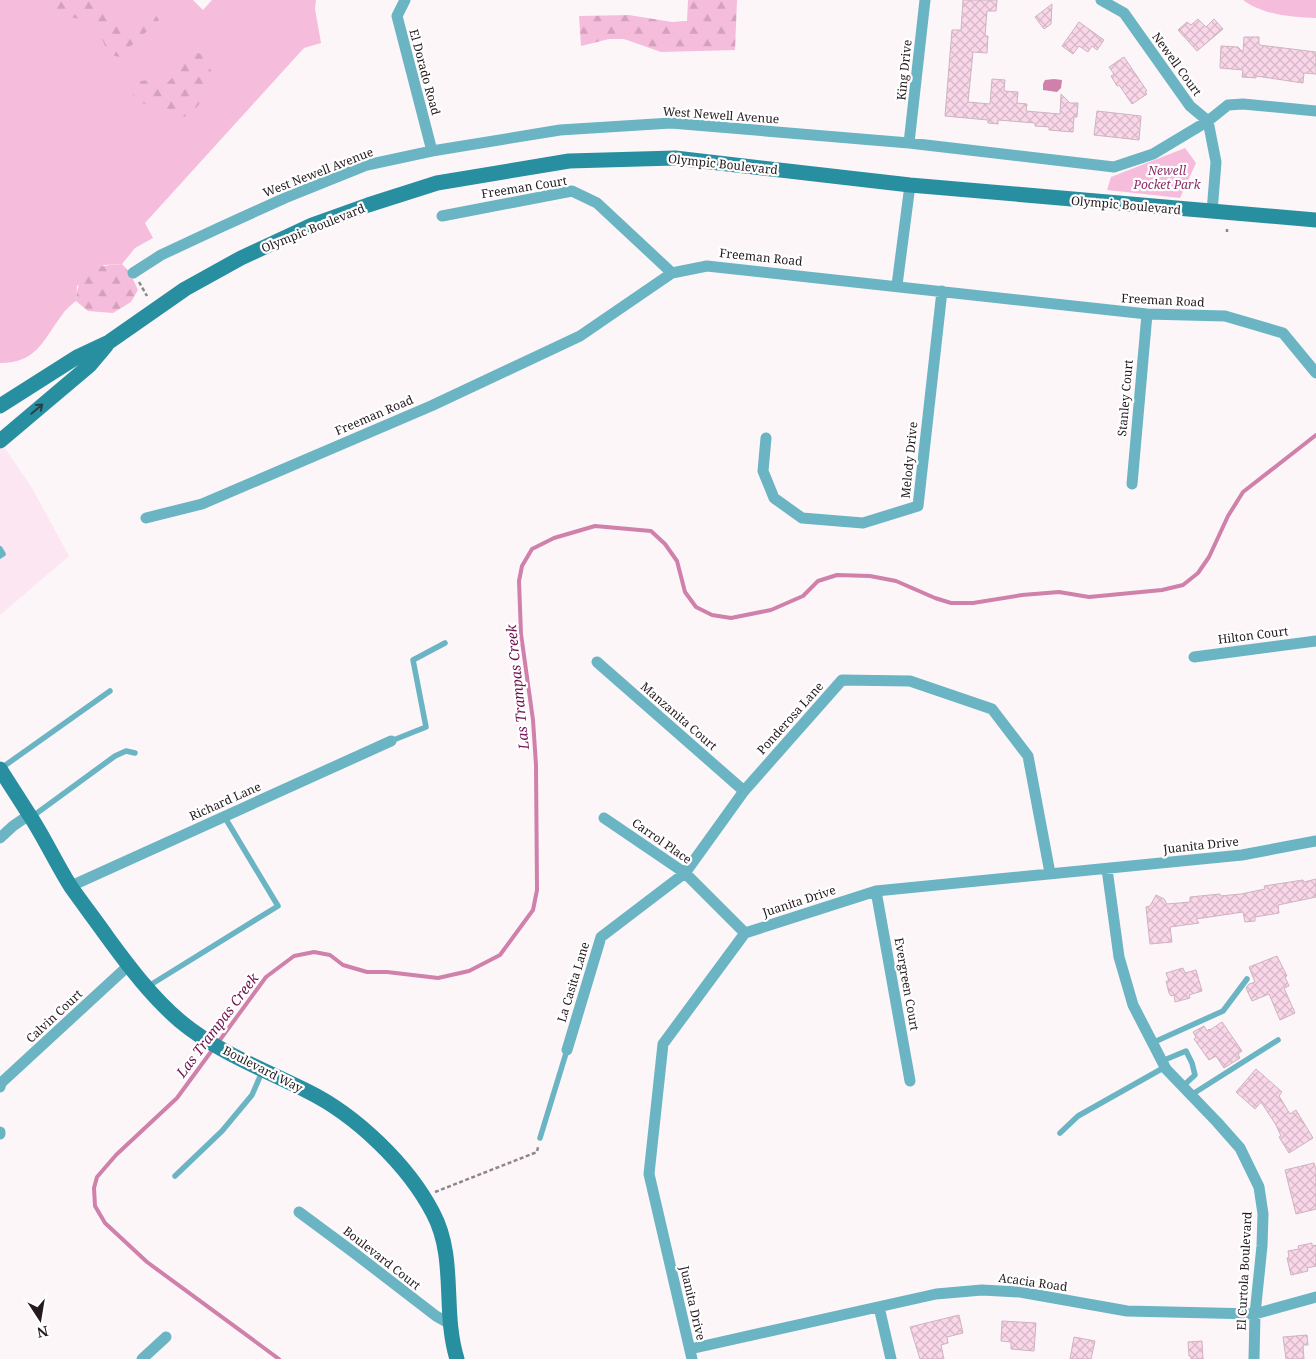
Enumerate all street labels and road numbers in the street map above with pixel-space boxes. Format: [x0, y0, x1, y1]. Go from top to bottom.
street label: El Dorado Road [405, 27, 445, 118]
street label: Newell Court [1148, 29, 1206, 99]
street label: King Drive [892, 39, 916, 101]
street label: West Newell Avenue [662, 102, 780, 128]
street label: West Newell Avenue [260, 143, 376, 201]
street label: Olympic Boulevard [667, 150, 779, 178]
street label: Freeman Court [480, 172, 568, 202]
street label: Olympic Boulevard [1070, 192, 1182, 218]
street label: Olympic Boulevard [259, 199, 368, 257]
street label: Freeman Road [719, 244, 804, 270]
street label: Freeman Road [1121, 289, 1206, 311]
street label: Stanley Court [1113, 359, 1137, 437]
street label: Freeman Road [332, 391, 416, 439]
street label: Melody Drive [897, 421, 921, 499]
street label: Hilton Court [1217, 622, 1289, 648]
street label: Manzanita Court [637, 678, 721, 754]
street label: Ponderosa Lane [753, 678, 827, 758]
street label: Richard Lane [187, 778, 263, 824]
street label: Carrol Place [629, 814, 695, 868]
street label: Juanita Drive [1161, 833, 1240, 858]
street label: Juanita Drive [759, 881, 838, 921]
street label: Evergreen Court [890, 936, 924, 1032]
street label: La Casita Lane [553, 940, 593, 1024]
street label: Calvin Court [22, 985, 86, 1047]
street label: Boulevard Way [220, 1042, 306, 1097]
street label: El Curtola Boulevard [1232, 1211, 1256, 1331]
street label: Boulevard Court [340, 1222, 424, 1294]
street label: Juanita Drive [676, 1263, 710, 1342]
street label: Acacia Road [997, 1269, 1069, 1295]

